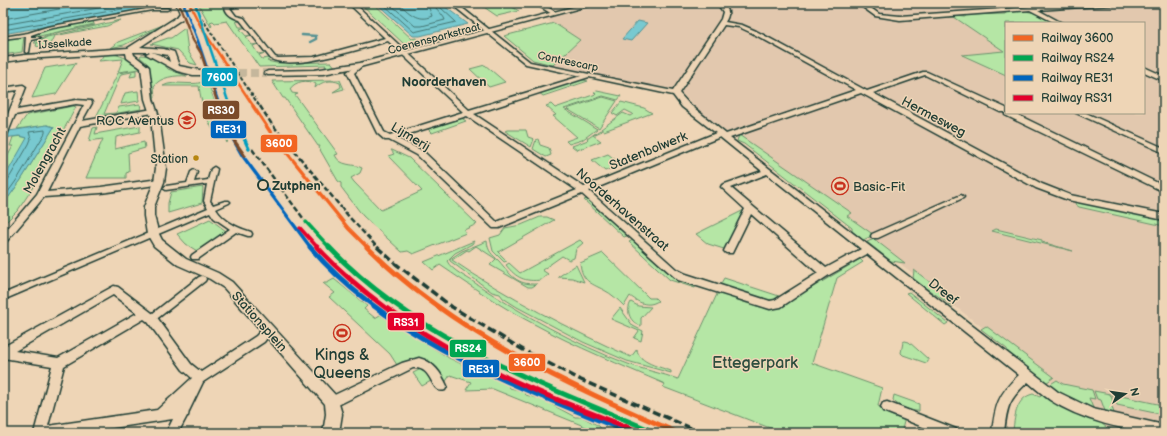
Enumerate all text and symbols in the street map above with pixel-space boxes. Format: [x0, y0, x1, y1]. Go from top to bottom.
street label: Coenensparkstraat [386, 20, 482, 57]
legend [1005, 22, 1145, 114]
text: Railway 3600 [1041, 31, 1113, 46]
street label: IJsselkade [38, 35, 93, 52]
street label: Contrescarp [536, 49, 599, 74]
text: Railway RS24 [1041, 51, 1115, 66]
line badge: 7600 [201, 67, 238, 87]
text: 7600 [207, 71, 233, 84]
text: Railway RE31 [1041, 71, 1113, 86]
district label: Noorderhaven [402, 74, 486, 90]
text: Railway RS31 [1041, 91, 1112, 106]
street label: Hermesweg [899, 93, 968, 141]
line badge: RS30 [202, 100, 240, 120]
text: RS30 [207, 104, 235, 117]
school or university icon: ROC Aventus [177, 110, 197, 130]
place label: ROC Aventus [96, 113, 175, 129]
street label: Lijmerij [388, 119, 433, 155]
line badge: RE31 [210, 120, 247, 139]
text: RE31 [215, 123, 241, 136]
street label: Molengracht [20, 124, 70, 197]
street label: Statenbolwerk [607, 128, 690, 174]
line badge: 3600 [260, 134, 298, 153]
text: 3600 [266, 137, 293, 150]
place label: Station [151, 152, 188, 167]
marker: Station [191, 153, 201, 163]
street label: Noorderhavenstraat [573, 165, 672, 255]
sports icon: Basic-Fit [830, 176, 850, 196]
place label: Zutphen [272, 178, 321, 194]
marker: Zutphen [257, 179, 269, 191]
place label: Basic-Fit [853, 179, 905, 195]
street label: Dreef [925, 275, 961, 308]
street label: Stationsplein [228, 288, 290, 355]
line badge: RS31 [387, 312, 425, 331]
text: RS31 [393, 316, 419, 329]
sports icon: Kings & Queens [332, 323, 352, 343]
line badge: RS24 [449, 339, 487, 358]
text: RS24 [455, 342, 482, 355]
place label: Kings & Queens [313, 346, 371, 383]
line badge: 3600 [508, 353, 546, 372]
park label: Ettegerpark [712, 354, 798, 373]
text: 3600 [514, 356, 541, 369]
line badge: RE31 [462, 359, 500, 378]
text: RE31 [468, 363, 494, 376]
north arrow [1105, 374, 1145, 414]
text: N [1127, 386, 1142, 397]

